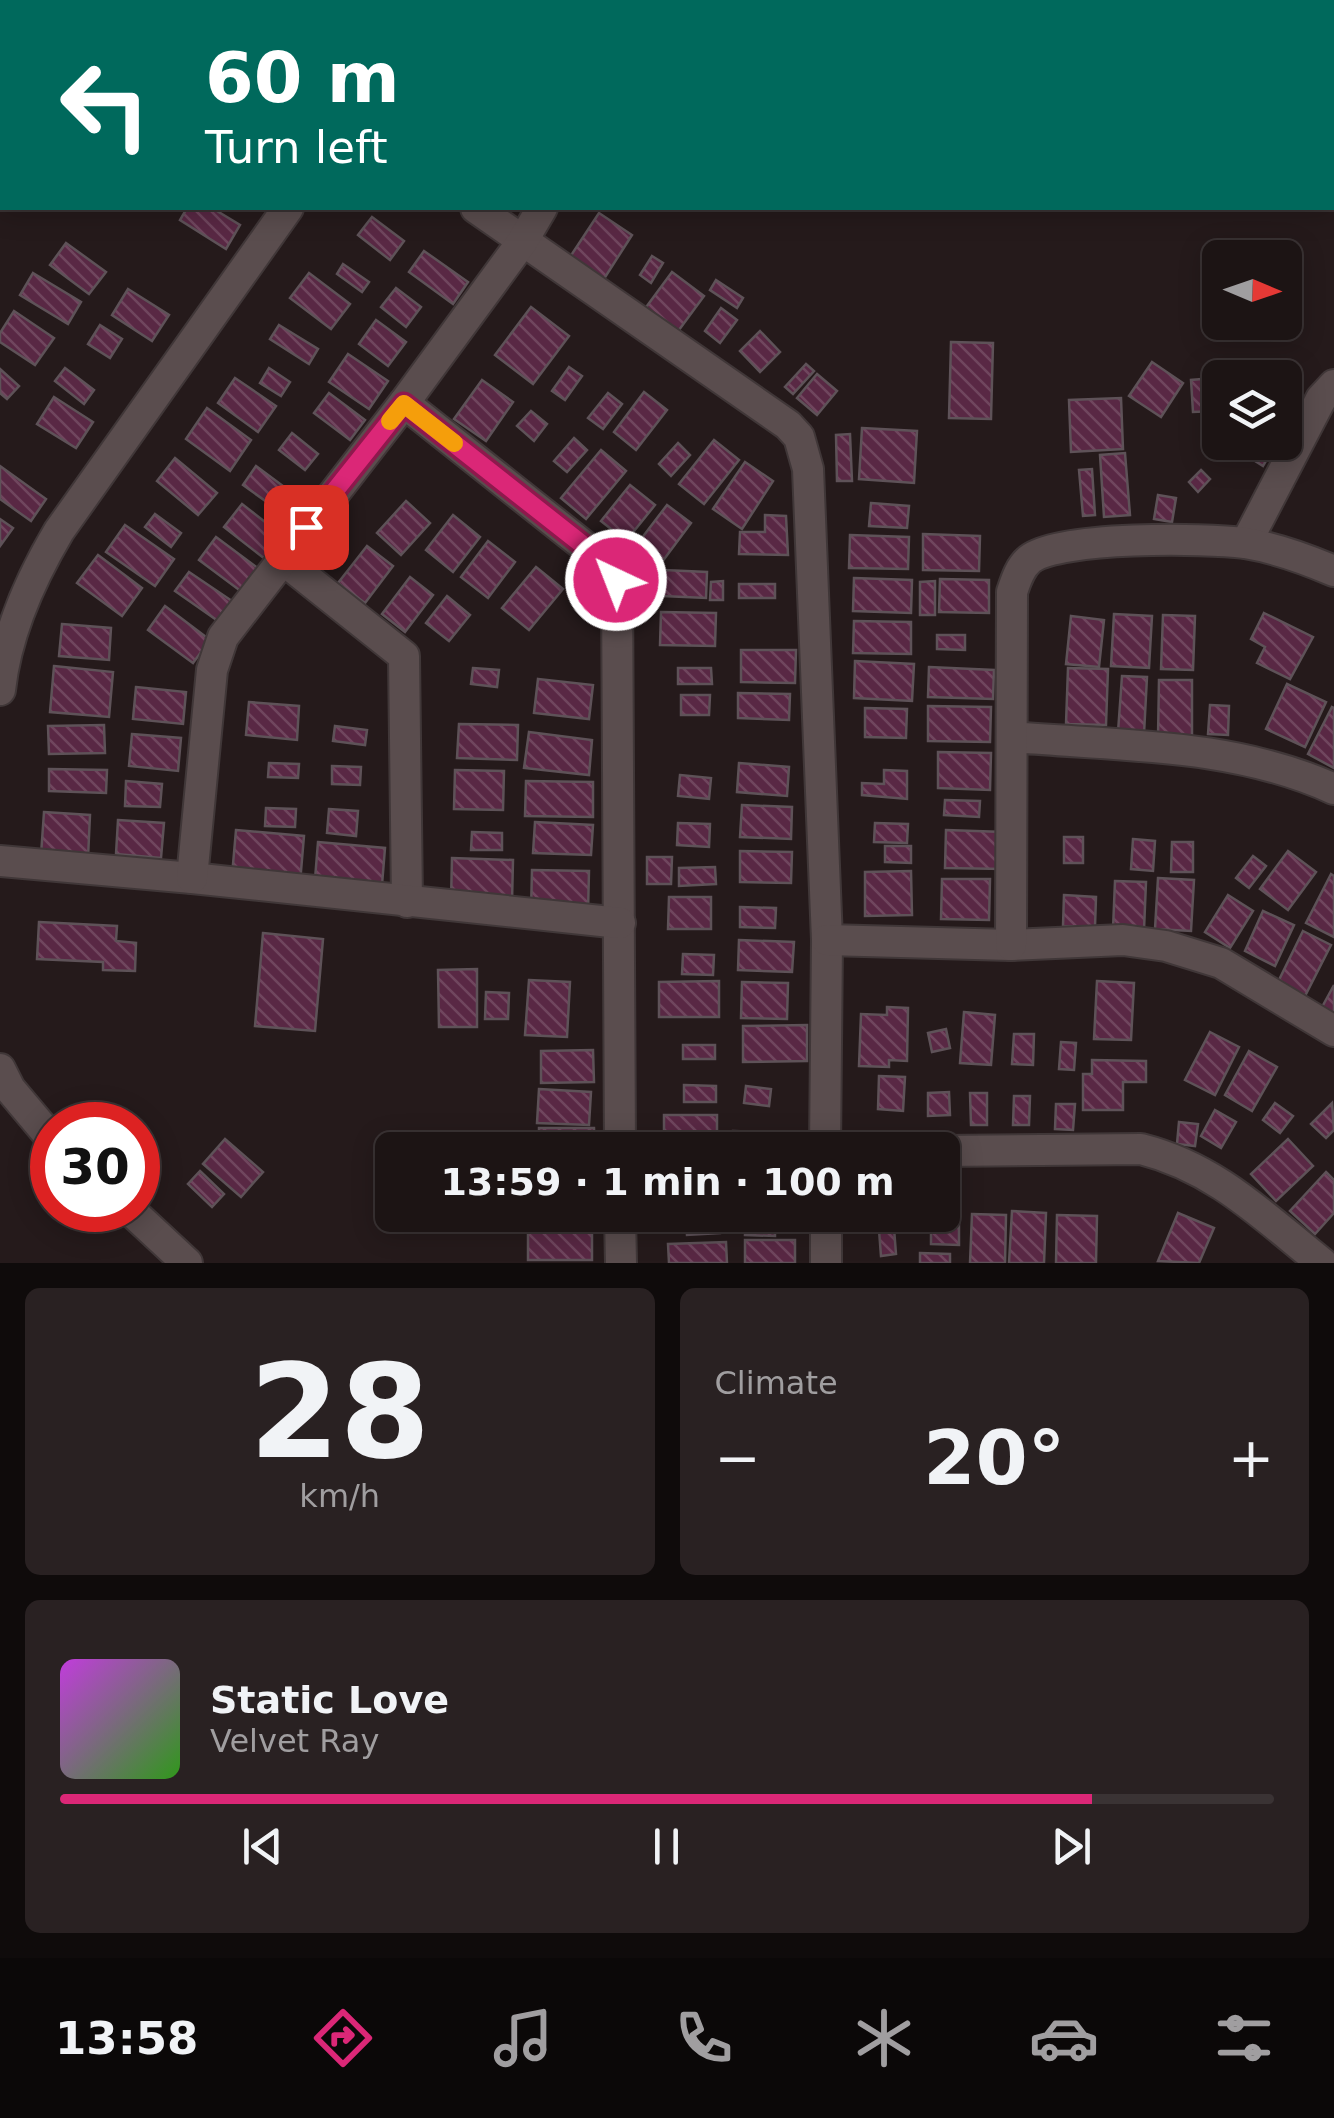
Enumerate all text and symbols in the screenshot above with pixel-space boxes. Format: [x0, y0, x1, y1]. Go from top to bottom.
text: 60 m [205, 37, 400, 119]
icon: left [40, 40, 170, 170]
text: Turn left [205, 121, 388, 174]
north arrow [1202, 240, 1302, 340]
map controls [1202, 240, 1302, 460]
button: layers [1202, 360, 1302, 460]
pin [264, 485, 349, 570]
icon: arrive [279, 500, 334, 555]
position arrow [564, 528, 668, 632]
speed limit sign: 30 [30, 1102, 160, 1232]
text: 13:59 · 1 min · 100 m [440, 1160, 895, 1204]
text: 28 [249, 1336, 430, 1488]
text: Climate [715, 1364, 838, 1402]
text: 20° [923, 1414, 1065, 1502]
text: − [715, 1426, 761, 1490]
text: + [1228, 1426, 1274, 1490]
text: km/h [299, 1477, 380, 1515]
text: Static Love [210, 1678, 449, 1722]
text: Velvet Ray [210, 1722, 379, 1760]
icon: previous [235, 1819, 290, 1874]
icon: pause [639, 1819, 694, 1874]
icon: next [1044, 1819, 1099, 1874]
icon: directions [308, 2003, 378, 2073]
icon: music [488, 2003, 558, 2073]
icon: phone [669, 2003, 739, 2073]
icon: climate [849, 2003, 919, 2073]
icon: car [1029, 2003, 1099, 2073]
icon: filters [1209, 2003, 1279, 2073]
text: 13:58 [55, 2012, 198, 2065]

